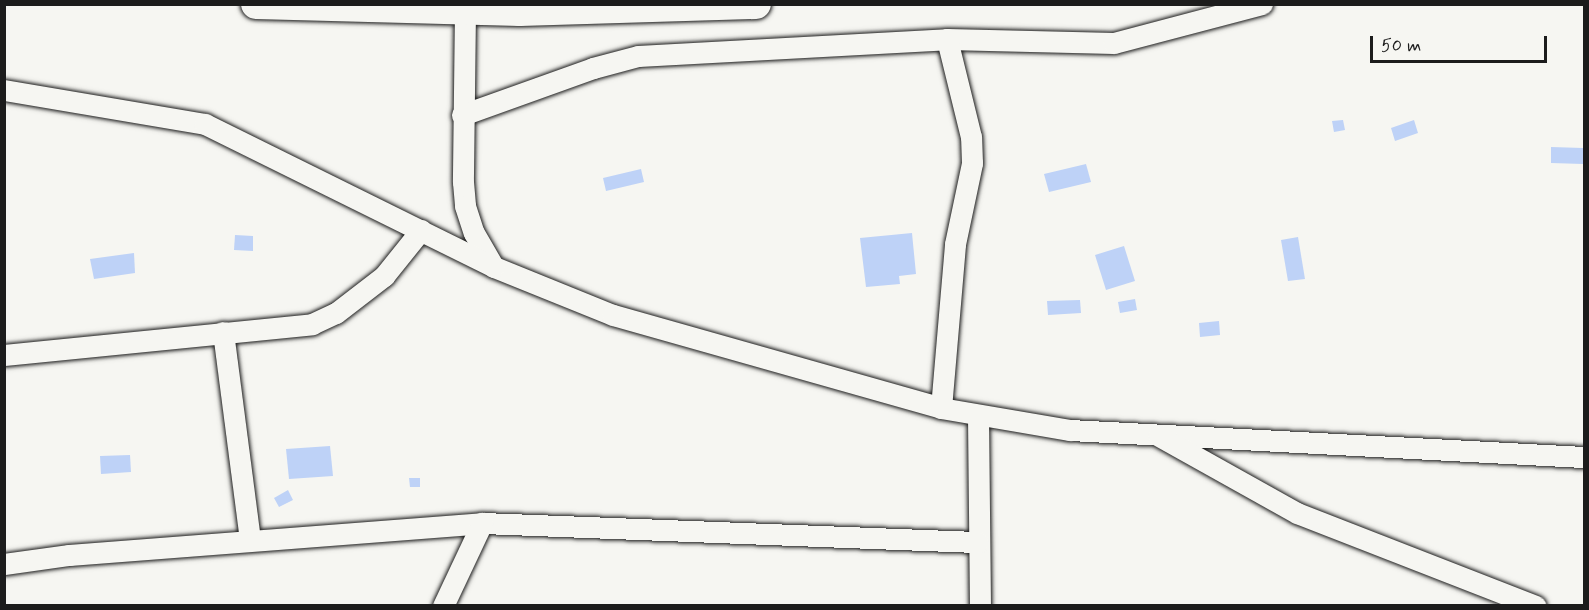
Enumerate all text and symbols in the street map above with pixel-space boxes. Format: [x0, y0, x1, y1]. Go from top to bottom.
scale bar [1373, 24, 1550, 62]
text: 50 m [1381, 34, 1421, 58]

